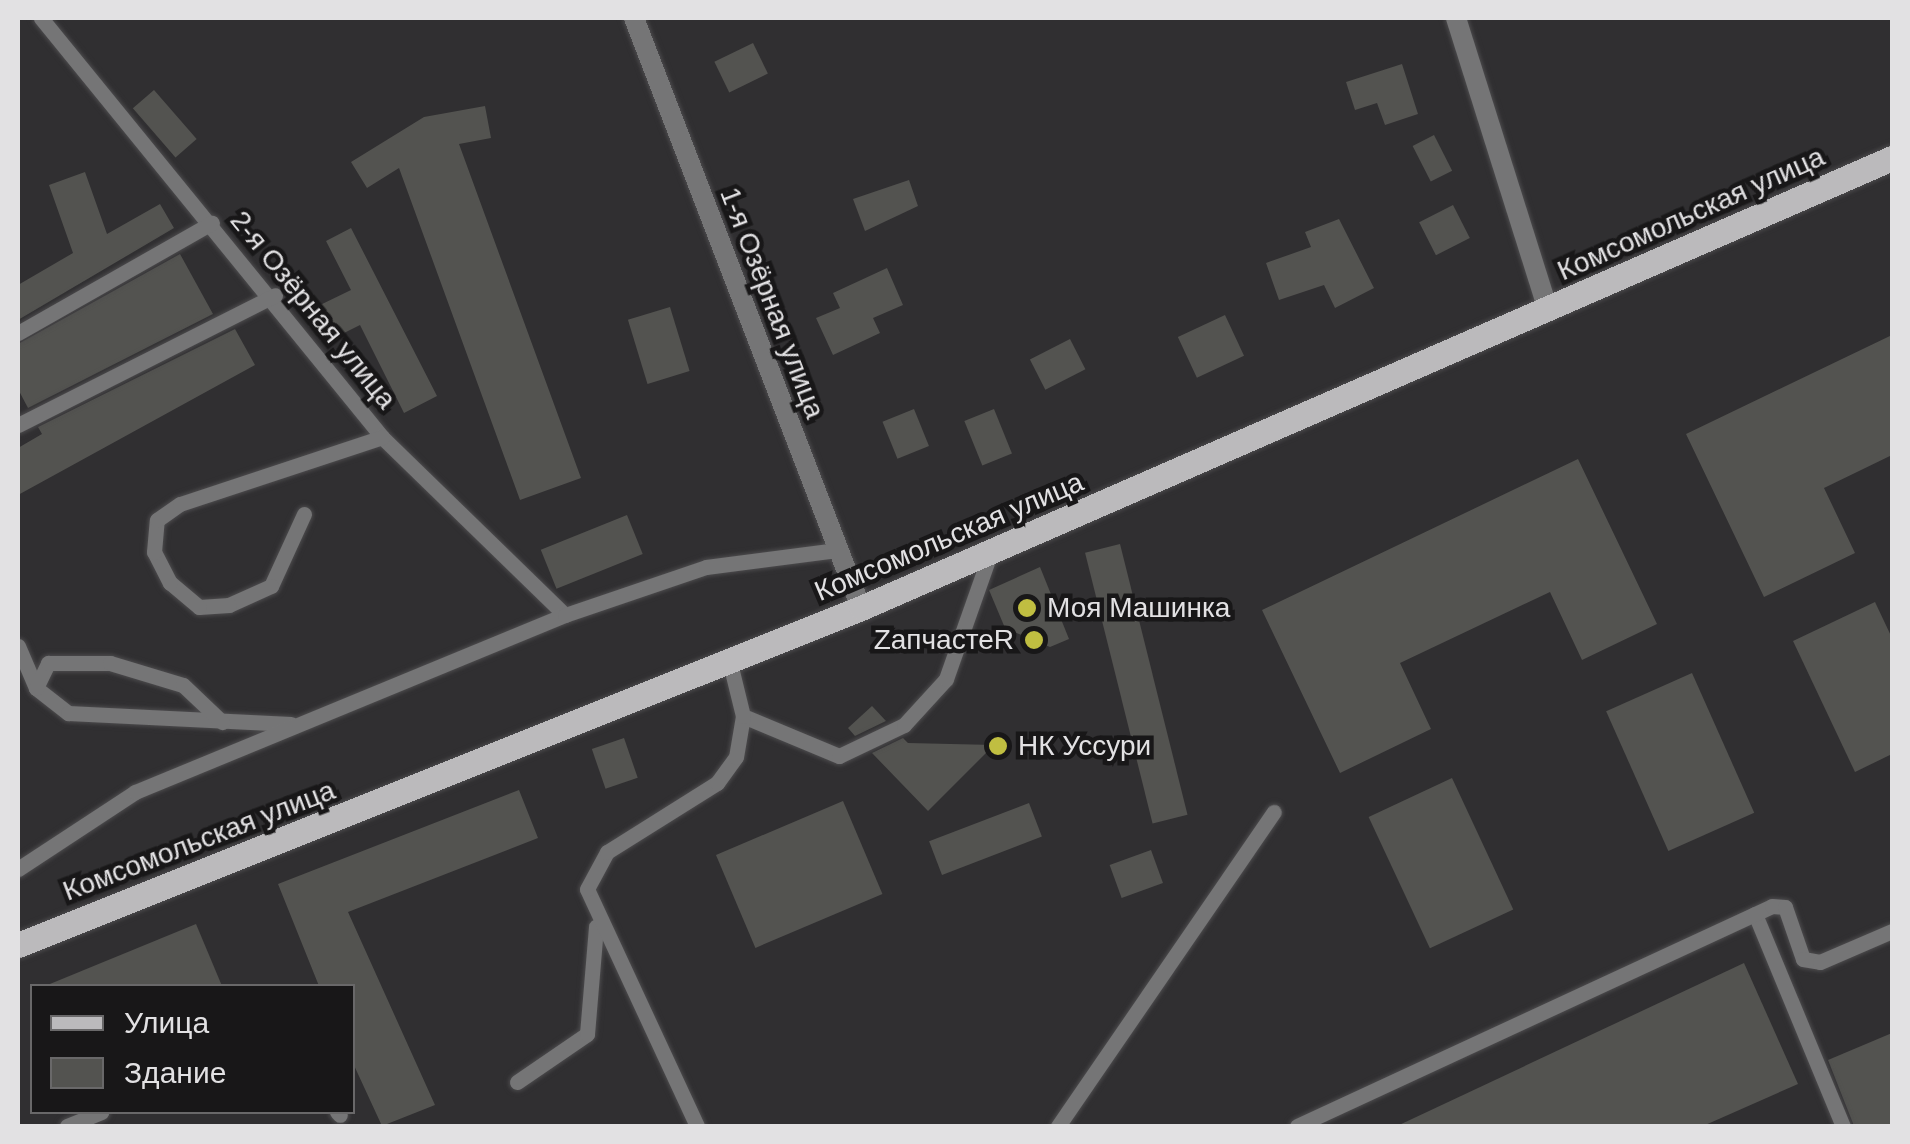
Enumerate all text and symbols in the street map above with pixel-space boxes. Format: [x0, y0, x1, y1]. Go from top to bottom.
street label: Комсомольская улица [1552, 140, 1830, 288]
street label: 1-я Озёрная улица [712, 183, 832, 423]
street label: 2-я Озёрная улица [223, 204, 403, 416]
street label: Комсомольская улица [810, 465, 1088, 609]
place label: Моя Машинка [1047, 591, 1230, 625]
marker: Моя Машинка [1016, 597, 1038, 619]
place label: ZапчастеR [874, 623, 1014, 657]
marker: ZапчастеR [1023, 629, 1045, 651]
place label: НК Уссури [1018, 729, 1151, 763]
marker: НК Уссури [987, 735, 1009, 757]
street label: Комсомольская улица [58, 774, 340, 908]
legend [30, 984, 355, 1114]
text: Улица [124, 1006, 209, 1039]
text: Здание [124, 1056, 226, 1089]

